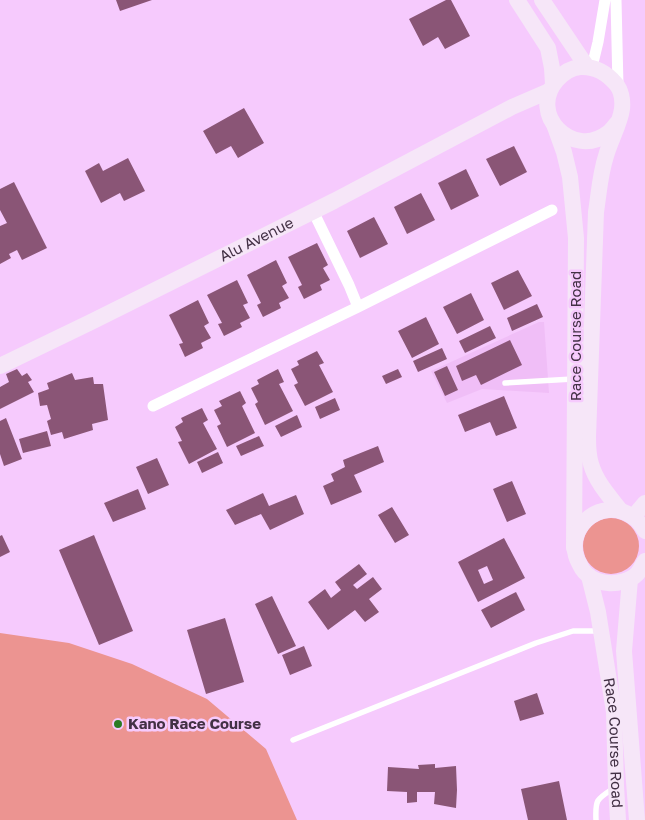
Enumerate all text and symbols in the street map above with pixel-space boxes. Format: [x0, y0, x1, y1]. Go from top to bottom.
street label: Alu Avenue [216, 213, 296, 265]
street label: Race Course Road [566, 271, 584, 401]
street label: Race Course Road [601, 676, 627, 808]
place label: Kano Race Course [128, 714, 261, 732]
marker: Kano Race Course [112, 718, 124, 730]

